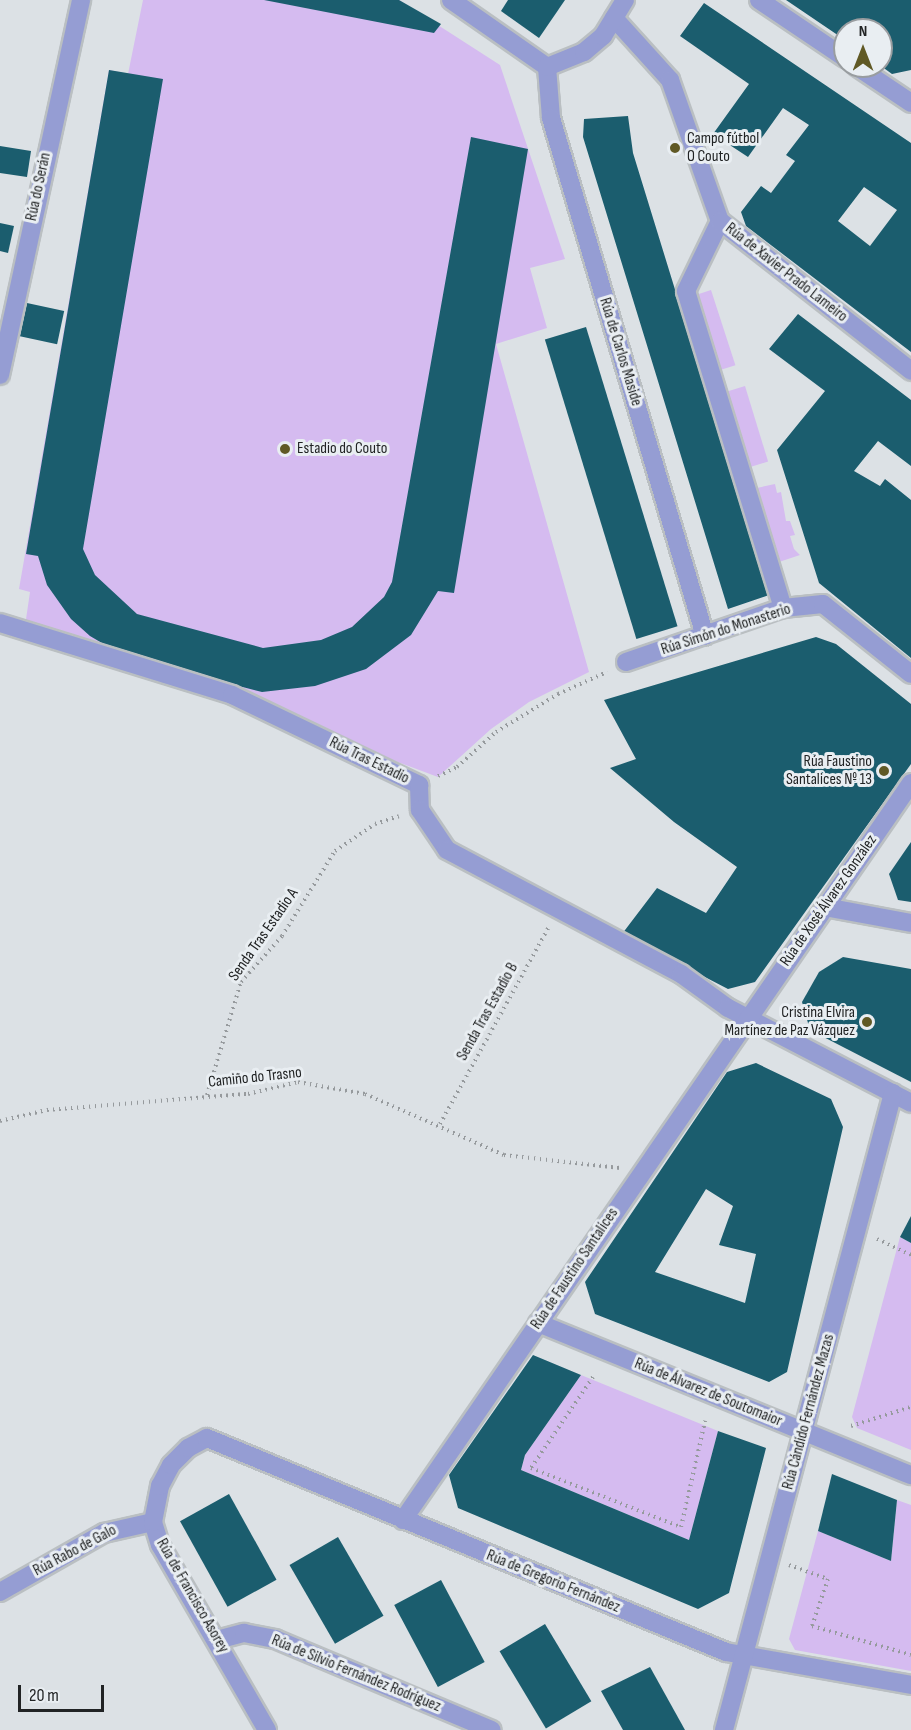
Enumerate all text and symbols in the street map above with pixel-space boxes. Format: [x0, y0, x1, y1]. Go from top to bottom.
north arrow [833, 18, 893, 78]
text: N [859, 22, 867, 41]
place label: Campo fútbol O Couto [687, 129, 759, 167]
marker: Campo fútbol O Couto [668, 141, 682, 155]
street label: Rúa do Serán [22, 151, 56, 223]
street label: Rúa de Xavier Prado Lameiro [721, 219, 851, 327]
street label: Rúa de Carlos Maside [594, 296, 646, 408]
place label: Estadio do Couto [297, 439, 387, 459]
marker: Estadio do Couto [278, 442, 292, 456]
street label: Rúa Simón do Monasterio [659, 600, 793, 660]
street label: Rúa Tras Estadio [326, 733, 412, 789]
place label: Rúa Faustino Santalices Nº 13 [786, 752, 872, 790]
marker: Rúa Faustino Santalices Nº 13 [877, 764, 891, 778]
street label: Rúa de Xosé Álvarez González [776, 832, 882, 970]
street label: Senda Tras Estadio A [225, 885, 303, 985]
street label: Senda Tras Estadio B [453, 960, 523, 1064]
place label: Cristina Elvira Martínez de Paz Vázquez [725, 1003, 855, 1041]
marker: Cristina Elvira Martínez de Paz Vázquez [860, 1015, 874, 1029]
street label: Camiño do Trasno [207, 1064, 303, 1092]
street label: Rúa de Faustino Santalices [527, 1205, 623, 1333]
street label: Rúa Cándido Fernández Mazas [779, 1332, 839, 1492]
street label: Rúa de Álvarez de Soutomaior [631, 1355, 785, 1431]
street label: Rúa Rabo de Galo [30, 1521, 120, 1581]
street label: Rúa de Francisco Asorey [152, 1536, 232, 1656]
street label: Rúa de Gregorio Fernández [483, 1546, 623, 1618]
street label: Rúa de Silvio Fernández Rodríguez [268, 1631, 444, 1717]
scale bar [21, 1673, 106, 1711]
text: 20 m [29, 1685, 59, 1706]

